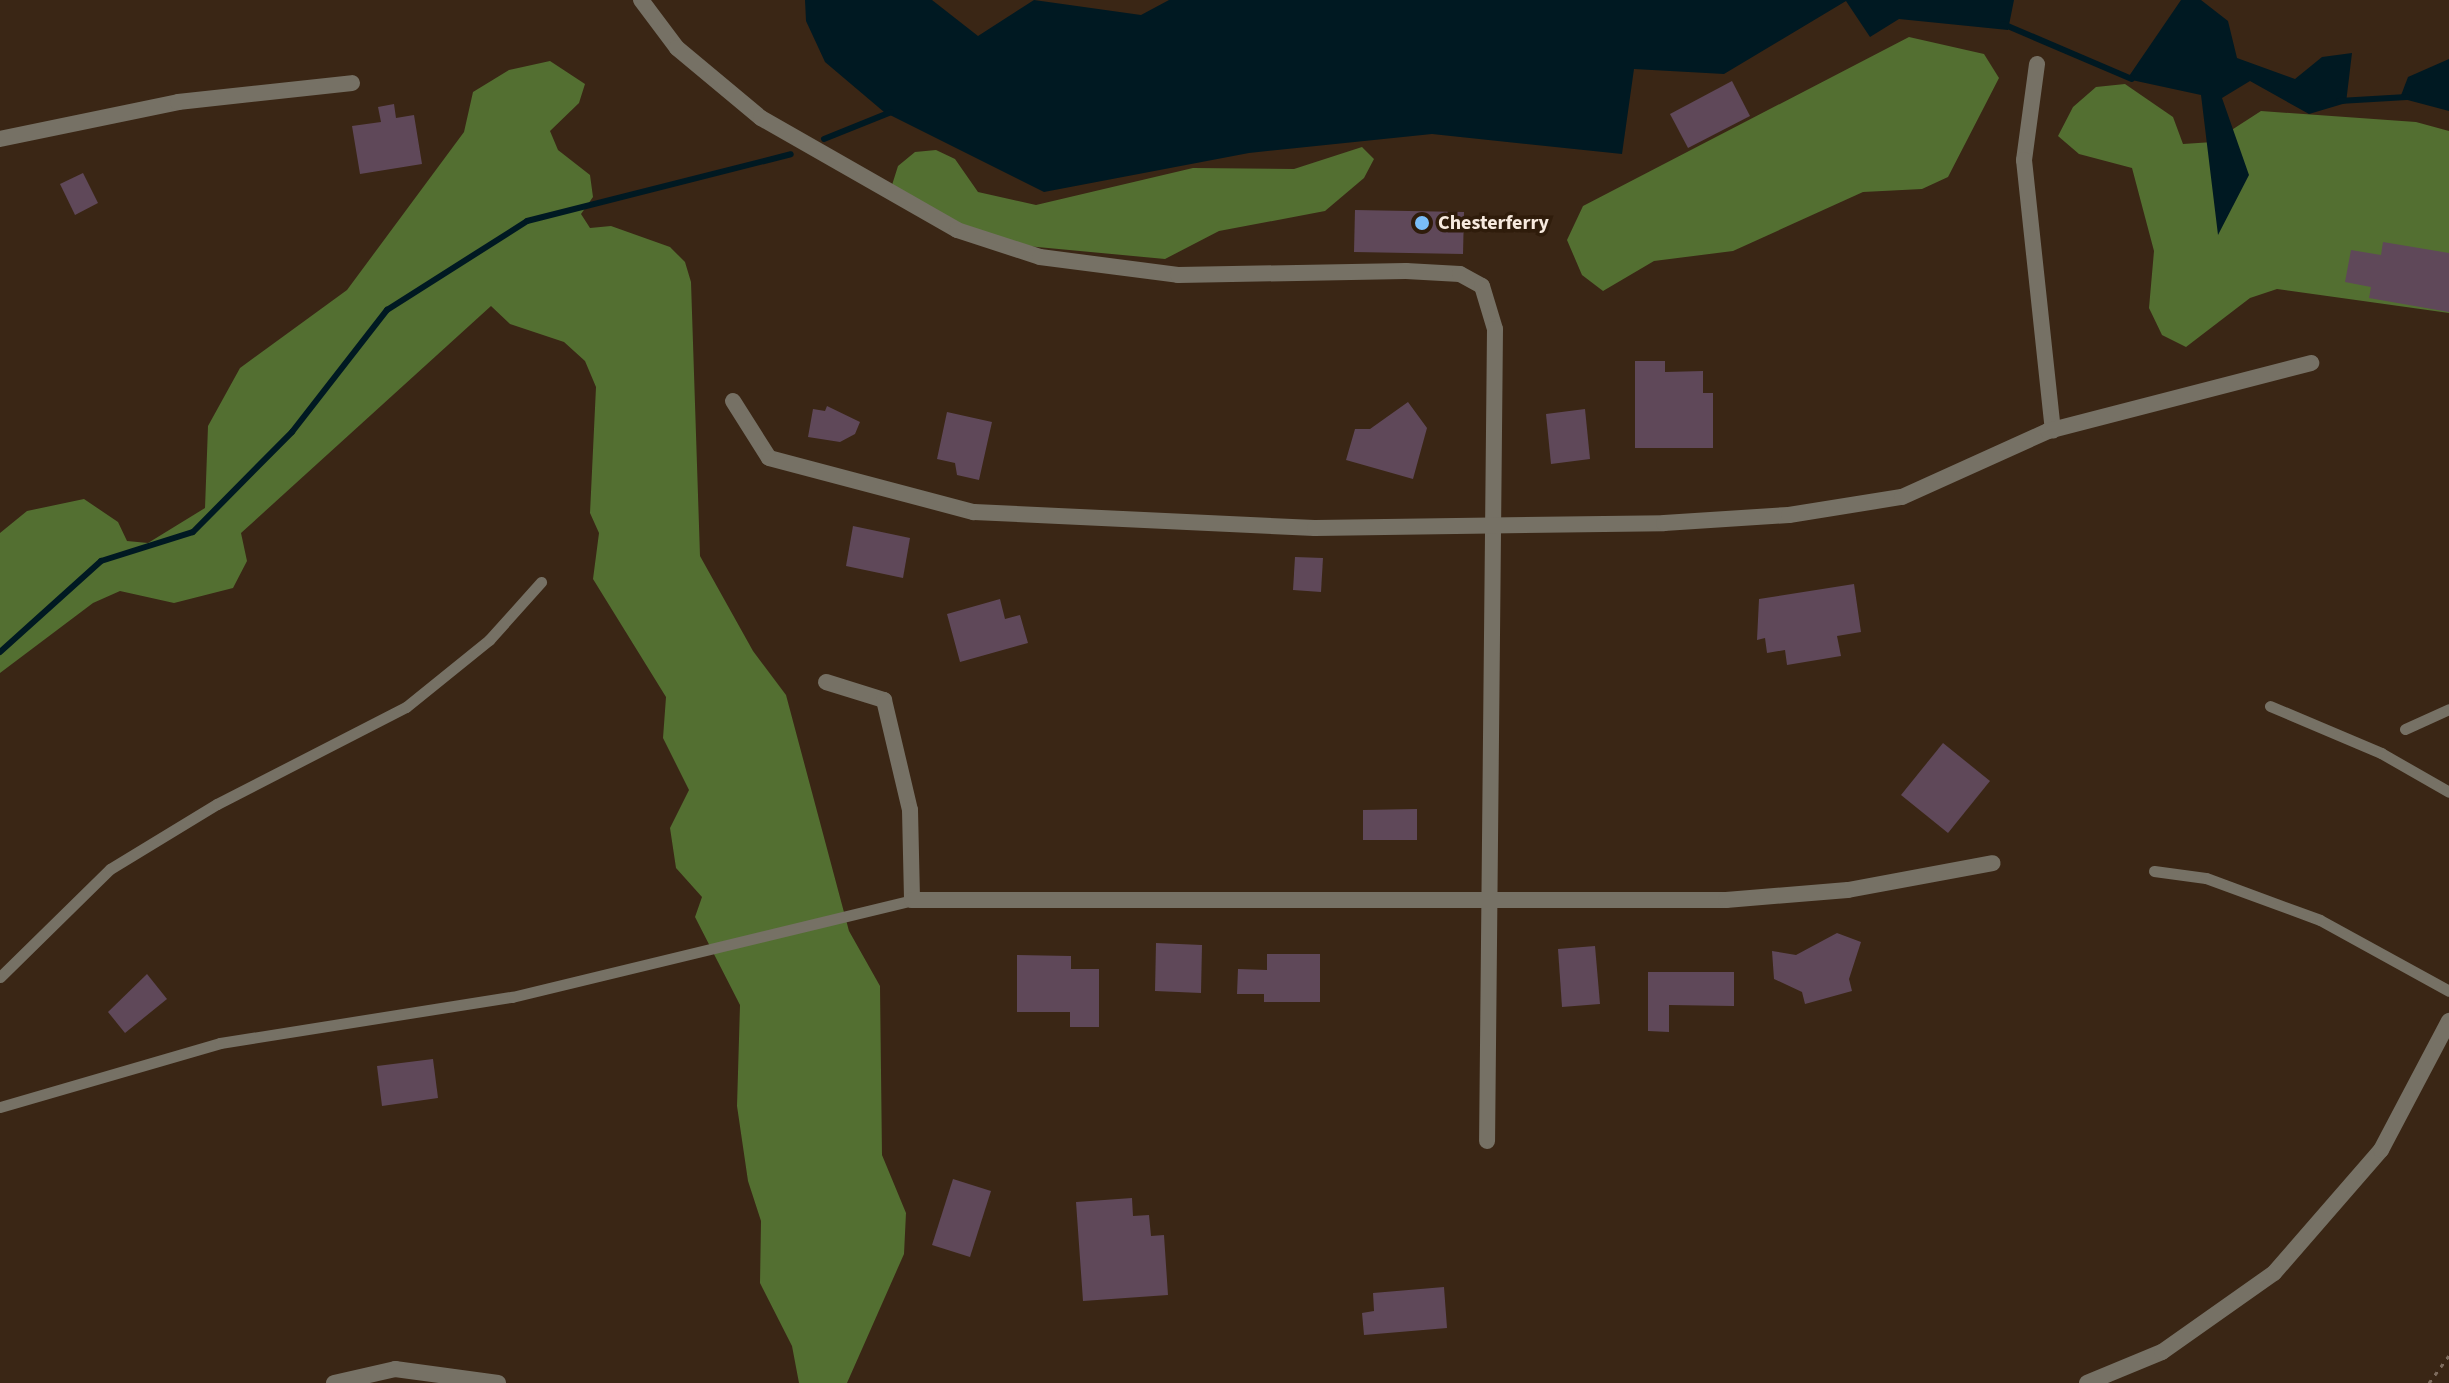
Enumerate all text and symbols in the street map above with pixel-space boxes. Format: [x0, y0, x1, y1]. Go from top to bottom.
place label: Chesterferry [1438, 211, 1549, 235]
marker: Chesterferry [1413, 214, 1431, 232]

